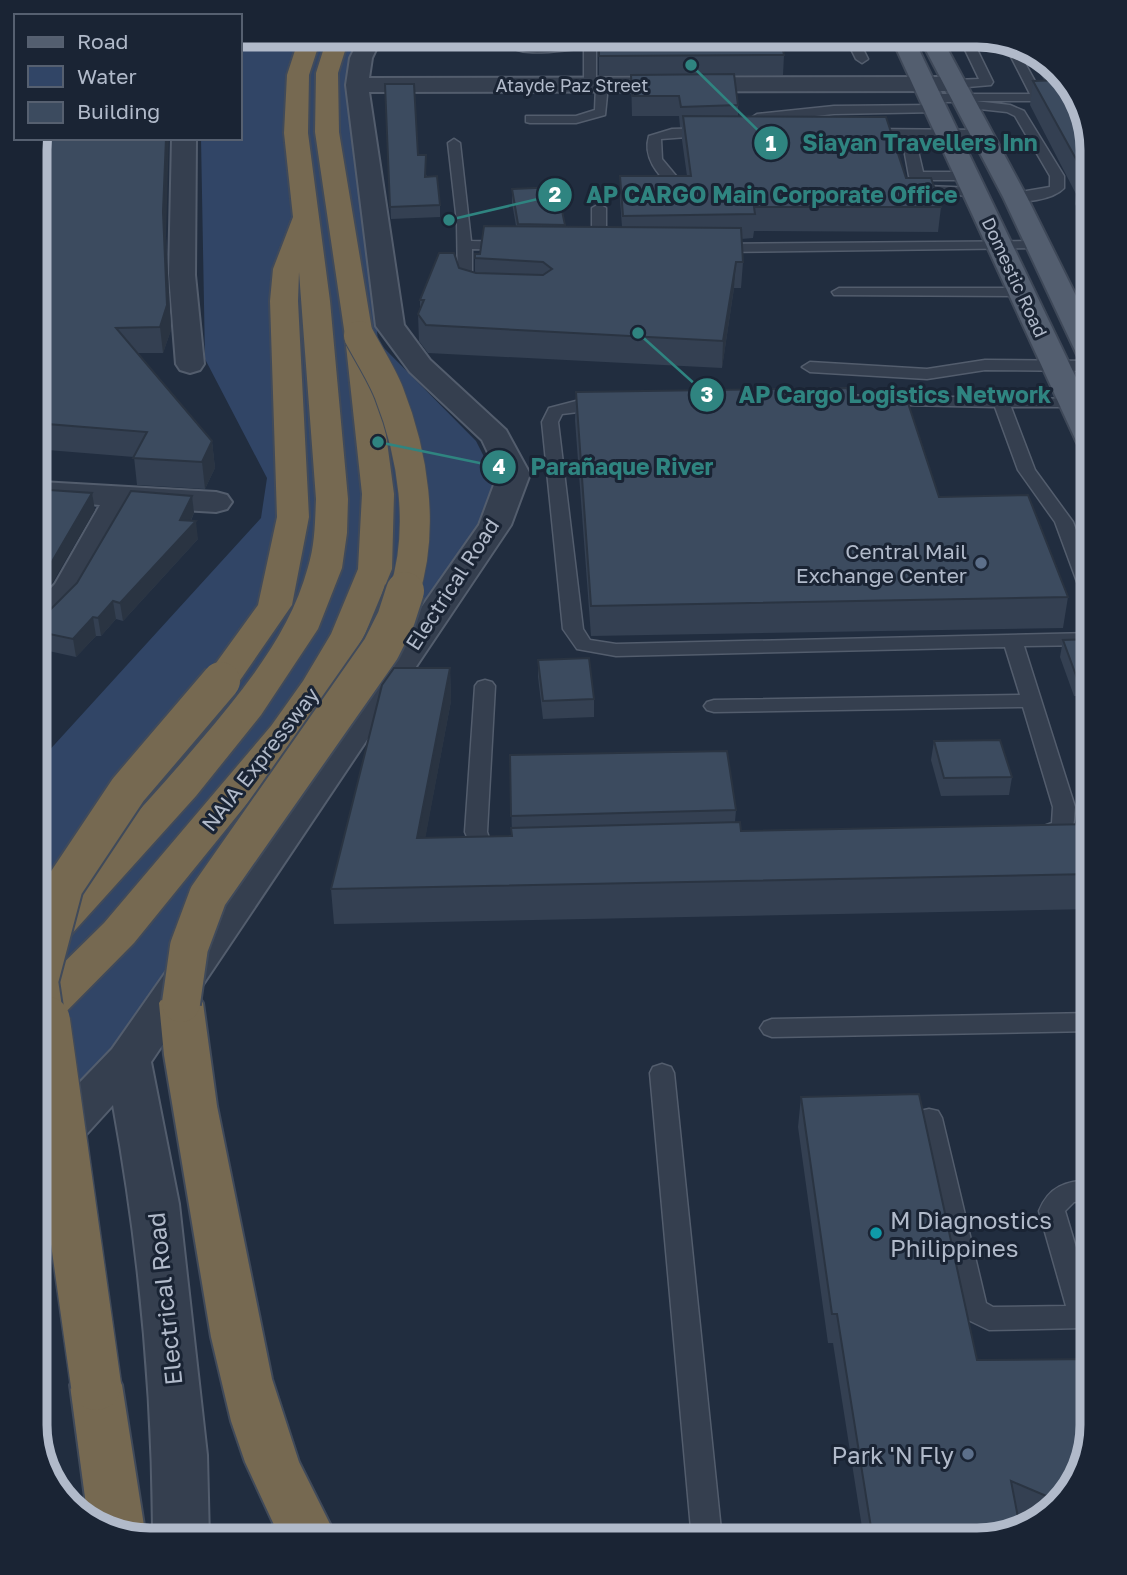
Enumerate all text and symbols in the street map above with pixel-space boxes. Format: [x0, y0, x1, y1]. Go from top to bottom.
legend [14, 14, 242, 140]
text: Road [77, 28, 128, 54]
text: Water [77, 63, 137, 89]
street label: Atayde Paz Street [496, 74, 648, 96]
text: Building [77, 98, 160, 124]
callout: Siayan Travellers Inn [754, 121, 1052, 165]
text: Siayan Travellers Inn [802, 128, 1038, 156]
text: 1 [766, 130, 777, 156]
callout: AP CARGO Main Corporate Office [537, 173, 972, 217]
text: AP CARGO Main Corporate Office [586, 180, 958, 208]
text: 2 [549, 181, 562, 207]
street label: Domestic Road [978, 214, 1052, 340]
callout: AP Cargo Logistics Network [689, 373, 1065, 417]
text: AP Cargo Logistics Network [739, 380, 1052, 408]
text: 3 [701, 381, 713, 407]
callout: Parañaque River [481, 445, 727, 489]
text: Parañaque River [531, 452, 714, 480]
text: 4 [492, 453, 506, 479]
street label: Electrical Road [400, 513, 504, 655]
place label: Central Mail Exchange Center [796, 538, 967, 588]
marker: Central Mail Exchange Center [973, 555, 989, 571]
street label: NAIA Expressway [196, 682, 324, 836]
place label: M Diagnostics Philippines [890, 1205, 1052, 1262]
street label: Electrical Road [141, 1211, 187, 1387]
marker: M Diagnostics Philippines [868, 1225, 884, 1241]
place label: Park 'N Fly [832, 1440, 954, 1469]
marker: Park 'N Fly [960, 1446, 976, 1462]

